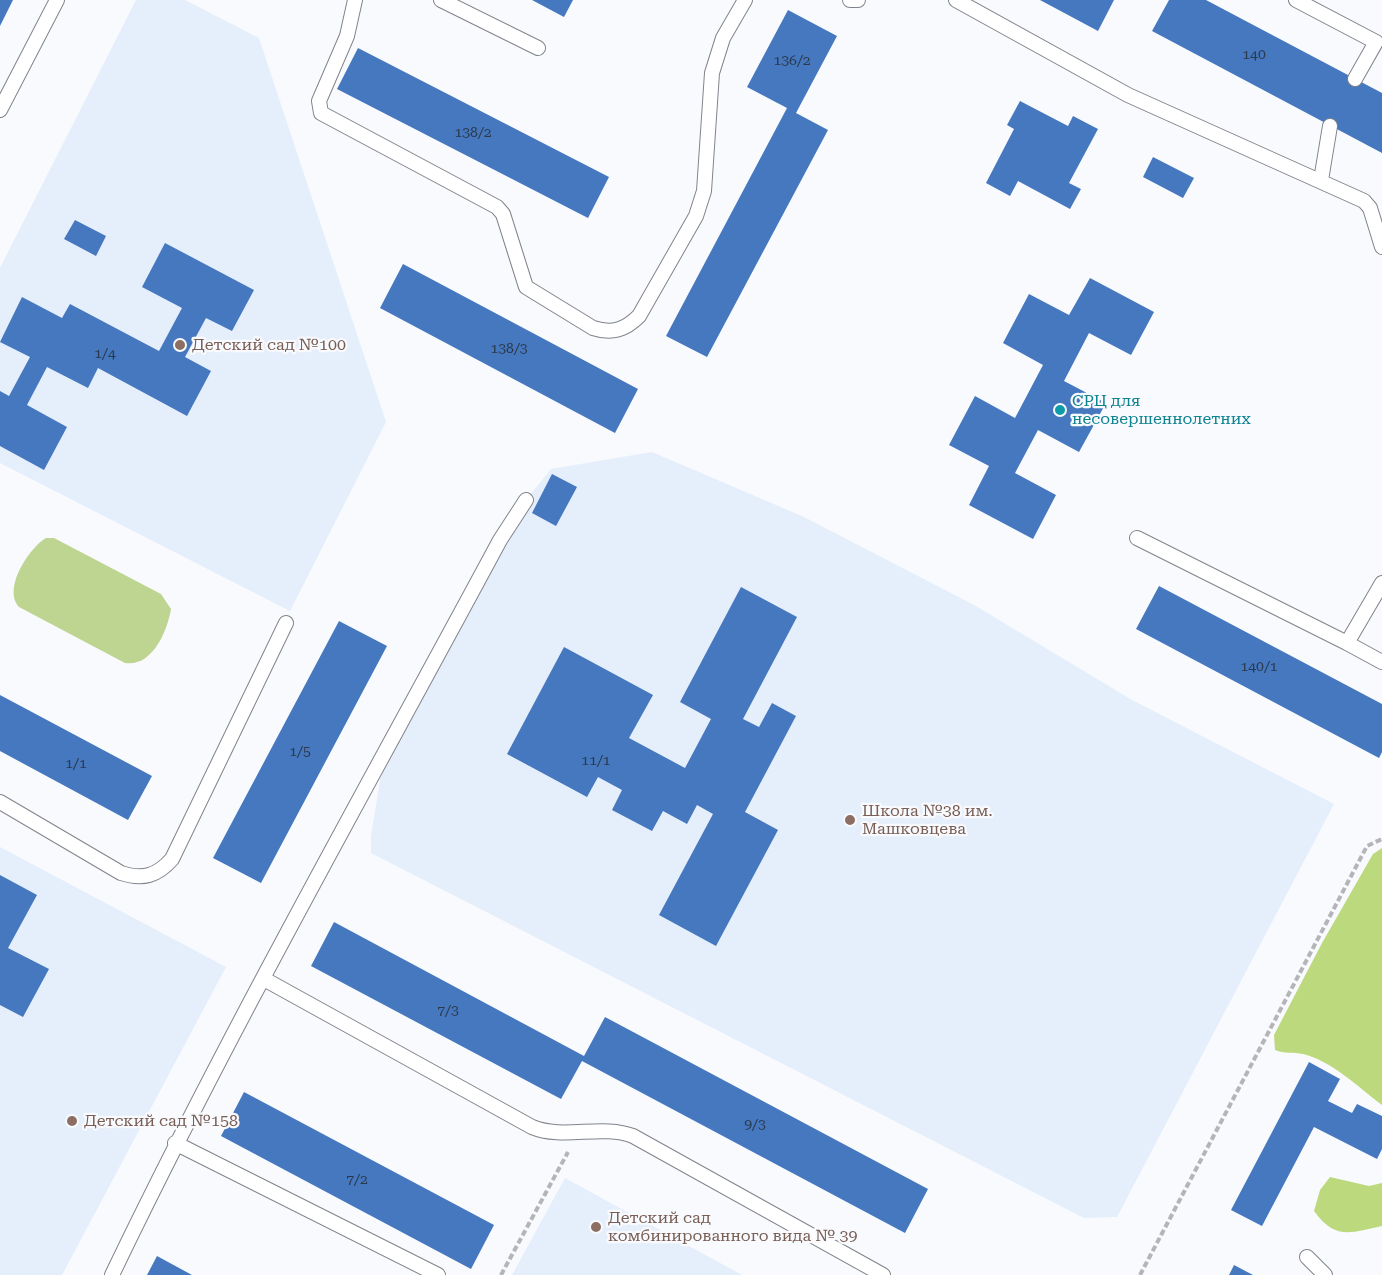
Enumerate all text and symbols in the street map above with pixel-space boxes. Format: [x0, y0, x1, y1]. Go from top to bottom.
house number: 140 [1242, 47, 1266, 63]
house number: 136/2 [773, 53, 811, 69]
house number: 138/2 [454, 125, 492, 141]
place label: Детский сад №100 [192, 335, 346, 355]
marker: Детский сад №100 [173, 338, 187, 352]
house number: 138/3 [490, 341, 528, 357]
house number: 1/4 [94, 346, 116, 362]
place label: СРЦ для несовершеннолетних [1072, 391, 1251, 429]
marker: СРЦ для несовершеннолетних [1053, 403, 1067, 417]
house number: 140/1 [1240, 659, 1278, 675]
house number: 1/5 [289, 744, 311, 760]
house number: 11/1 [581, 753, 611, 769]
house number: 1/1 [65, 756, 87, 772]
place label: Школа №38 им. Машковцева [862, 801, 993, 839]
marker: Школа №38 им. Машковцева [843, 813, 857, 827]
house number: 7/3 [437, 1003, 459, 1019]
place label: Детский сад №158 [84, 1111, 238, 1131]
marker: Детский сад №158 [65, 1114, 79, 1128]
house number: 9/3 [744, 1117, 766, 1133]
house number: 7/2 [346, 1172, 368, 1188]
place label: Детский сад комбинированного вида № 39 [608, 1208, 857, 1246]
marker: Детский сад комбинированного вида № 39 [589, 1220, 603, 1234]

